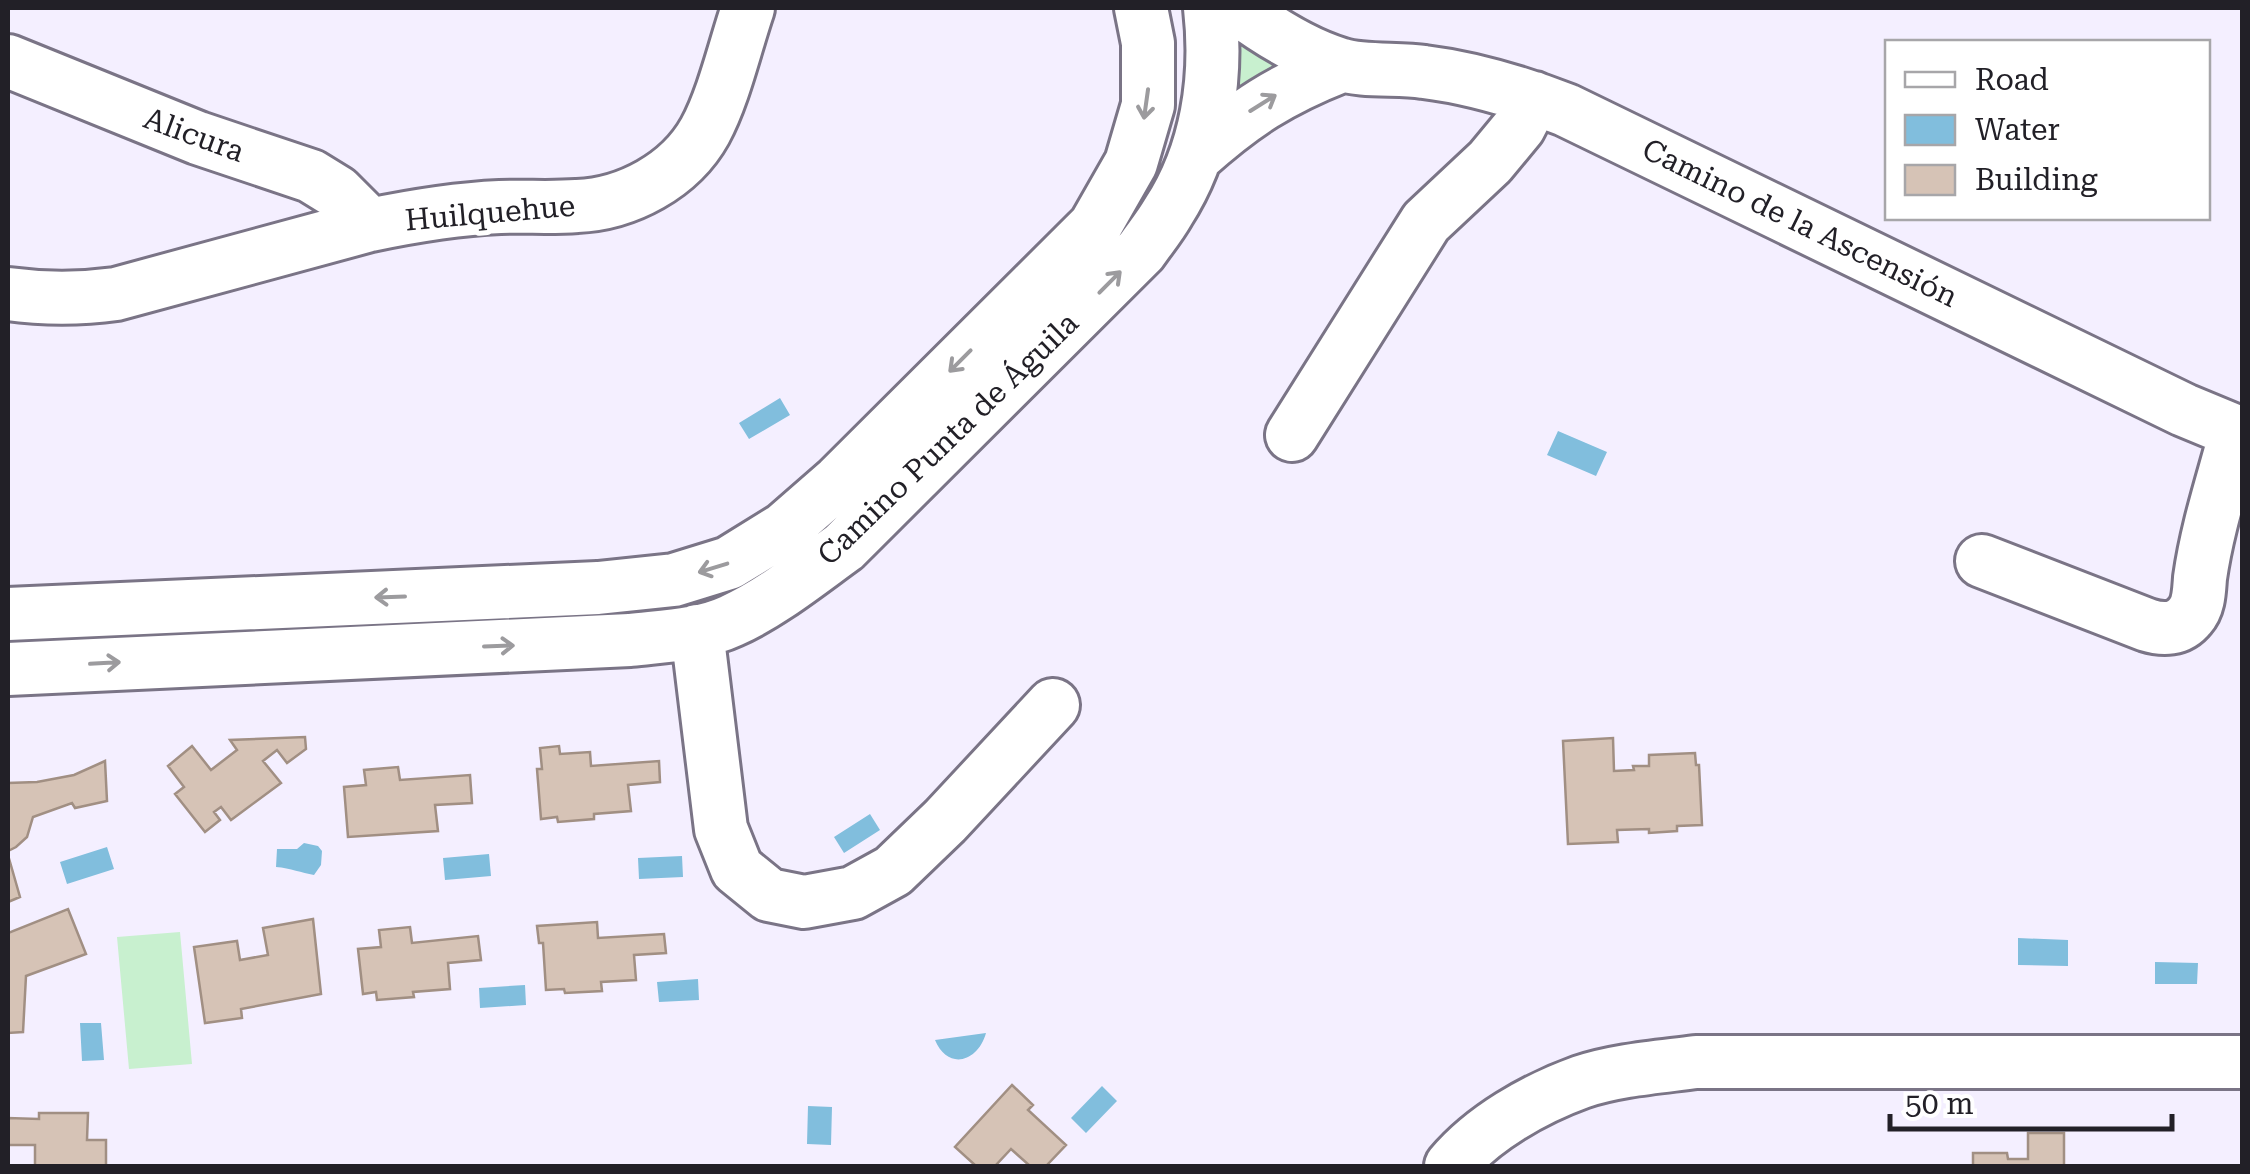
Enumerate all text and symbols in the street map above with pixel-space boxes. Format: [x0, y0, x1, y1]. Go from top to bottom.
legend [1885, 40, 2210, 220]
text: Road [1975, 62, 2049, 97]
one-way arrow [1136, 87, 1154, 120]
one-way arrow [1248, 93, 1277, 114]
street label: Alicura [139, 100, 249, 169]
text: Water [1975, 112, 2060, 147]
street label: Camino de la Ascensión [1637, 131, 1963, 314]
text: Building [1975, 162, 2098, 197]
street label: Huilquehue [403, 188, 576, 237]
one-way arrow [1098, 270, 1122, 294]
street label: Camino Punta de Águila [810, 304, 1085, 572]
one-way arrow [948, 349, 972, 373]
one-way arrow [697, 560, 729, 578]
one-way arrow [375, 588, 407, 607]
one-way arrow [483, 636, 515, 655]
one-way arrow [88, 653, 120, 672]
scale bar [1890, 1069, 2172, 1131]
text: 50 m [1905, 1086, 1974, 1121]

